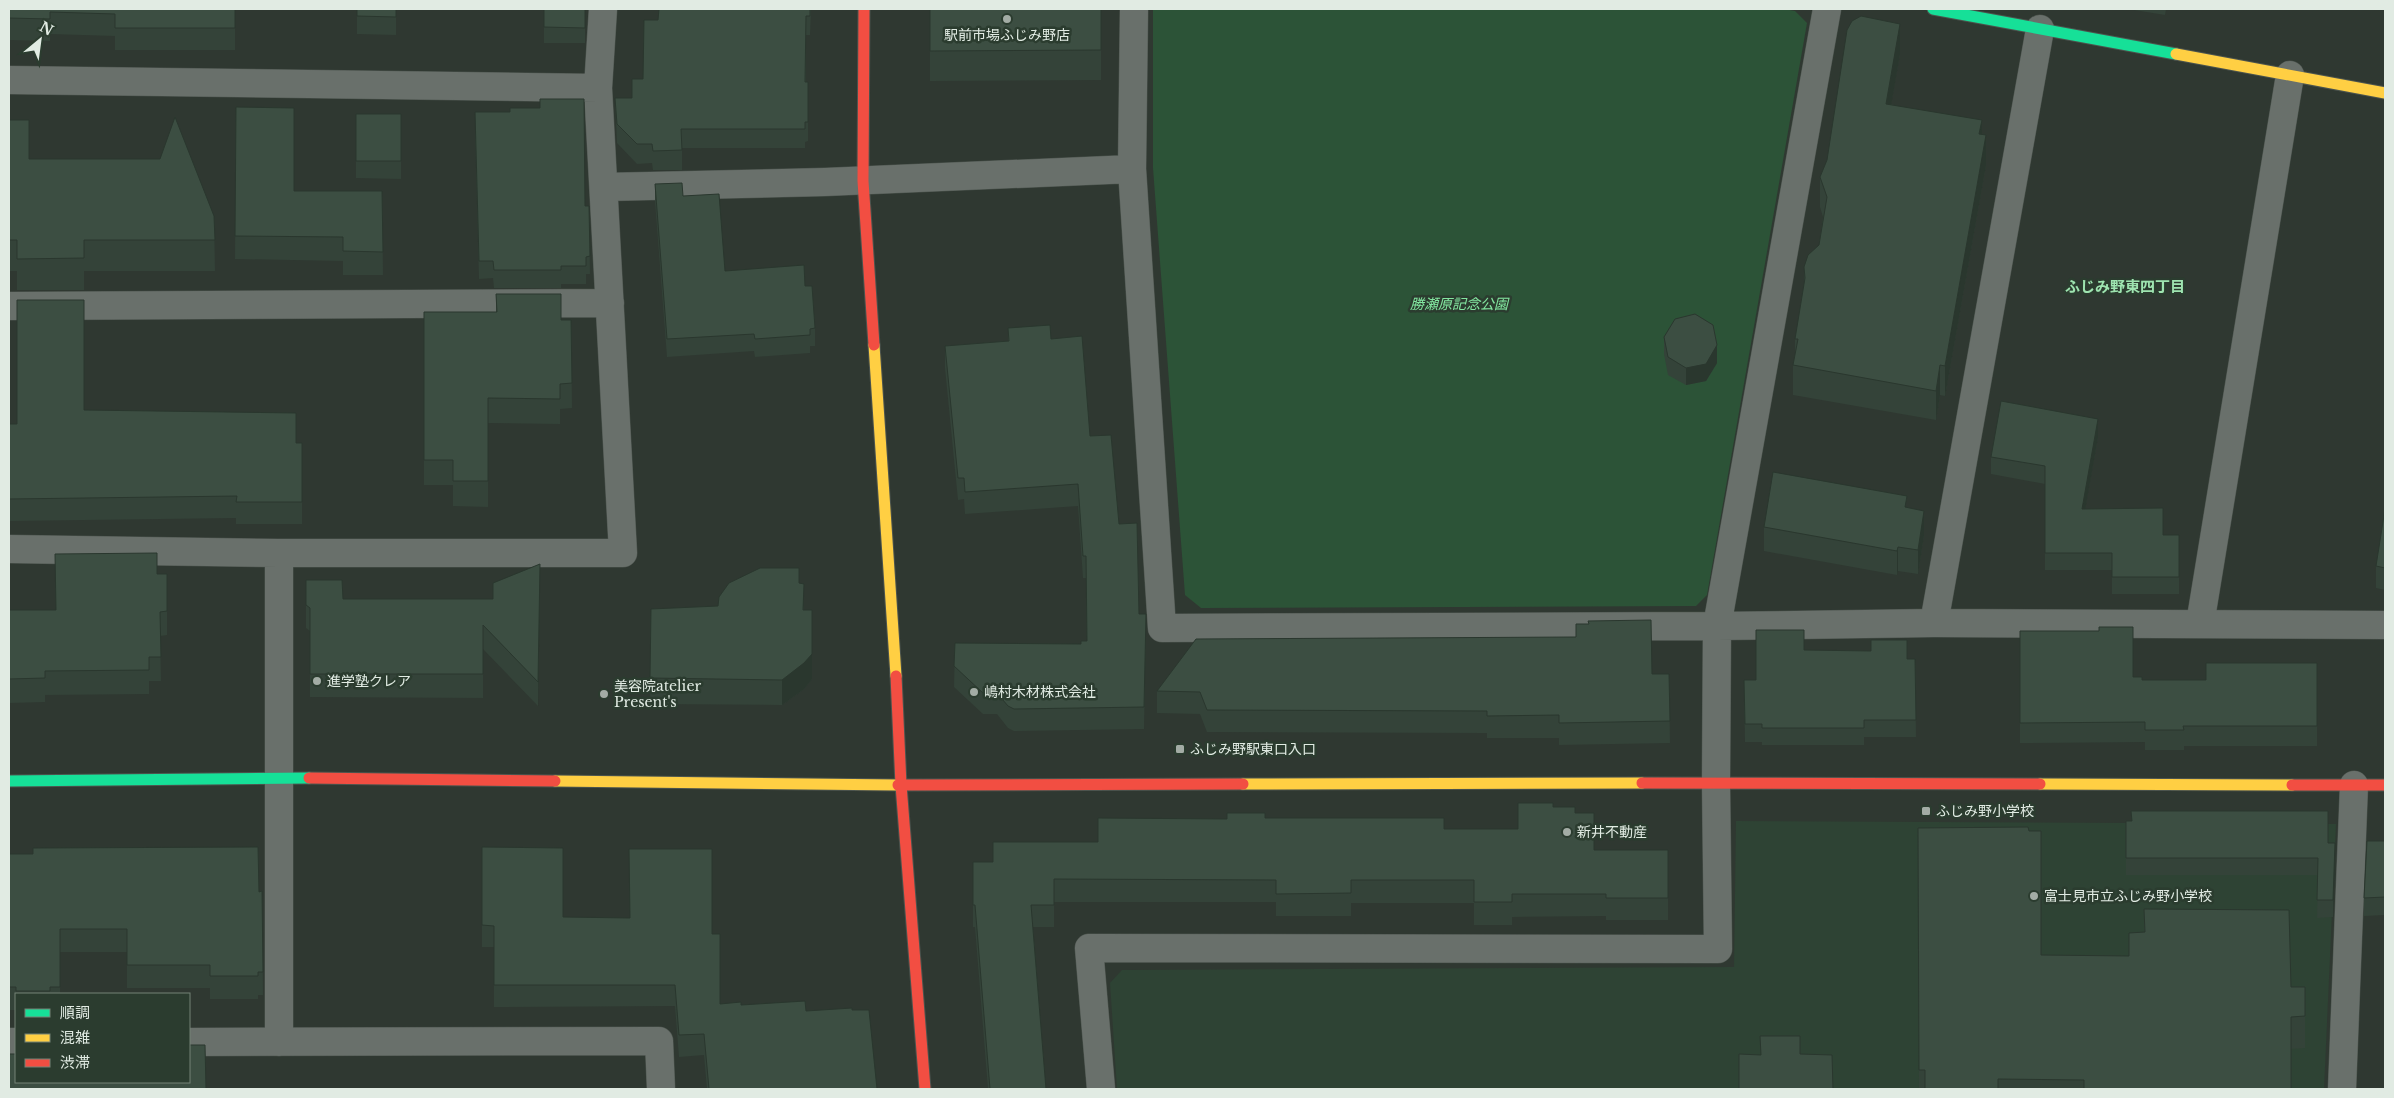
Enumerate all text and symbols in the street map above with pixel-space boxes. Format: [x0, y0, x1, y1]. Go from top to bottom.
marker: 駅前市場ふじみ野店 [1001, 13, 1013, 25]
north arrow [15, 15, 65, 65]
text: N [36, 18, 56, 40]
place label: 駅前市場ふじみ野店 [944, 26, 1070, 44]
district label: ふじみ野東四丁目 [2065, 277, 2185, 296]
park label: 勝瀬原記念公園 [1410, 295, 1510, 313]
place label: 進学塾クレア [327, 672, 411, 690]
marker: 進学塾クレア [311, 675, 323, 687]
place label: 美容院atelier Present's [614, 677, 701, 711]
place label: 嶋村木材株式会社 [984, 683, 1096, 701]
marker: 嶋村木材株式会社 [968, 686, 980, 698]
marker: 美容院atelier Present's [598, 688, 610, 700]
place label: ふじみ野駅東口入口 [1190, 740, 1316, 758]
marker: ふじみ野駅東口入口 [1174, 743, 1186, 755]
place label: ふじみ野小学校 [1936, 802, 2034, 820]
marker: ふじみ野小学校 [1920, 805, 1932, 817]
place label: 新井不動産 [1577, 823, 1647, 841]
marker: 新井不動産 [1561, 826, 1573, 838]
place label: 富士見市立ふじみ野小学校 [2044, 887, 2212, 905]
marker: 富士見市立ふじみ野小学校 [2028, 890, 2040, 902]
legend [15, 993, 190, 1083]
text: 順調 [60, 1003, 90, 1022]
text: 混雑 [60, 1028, 90, 1047]
text: 渋滞 [60, 1053, 90, 1072]

